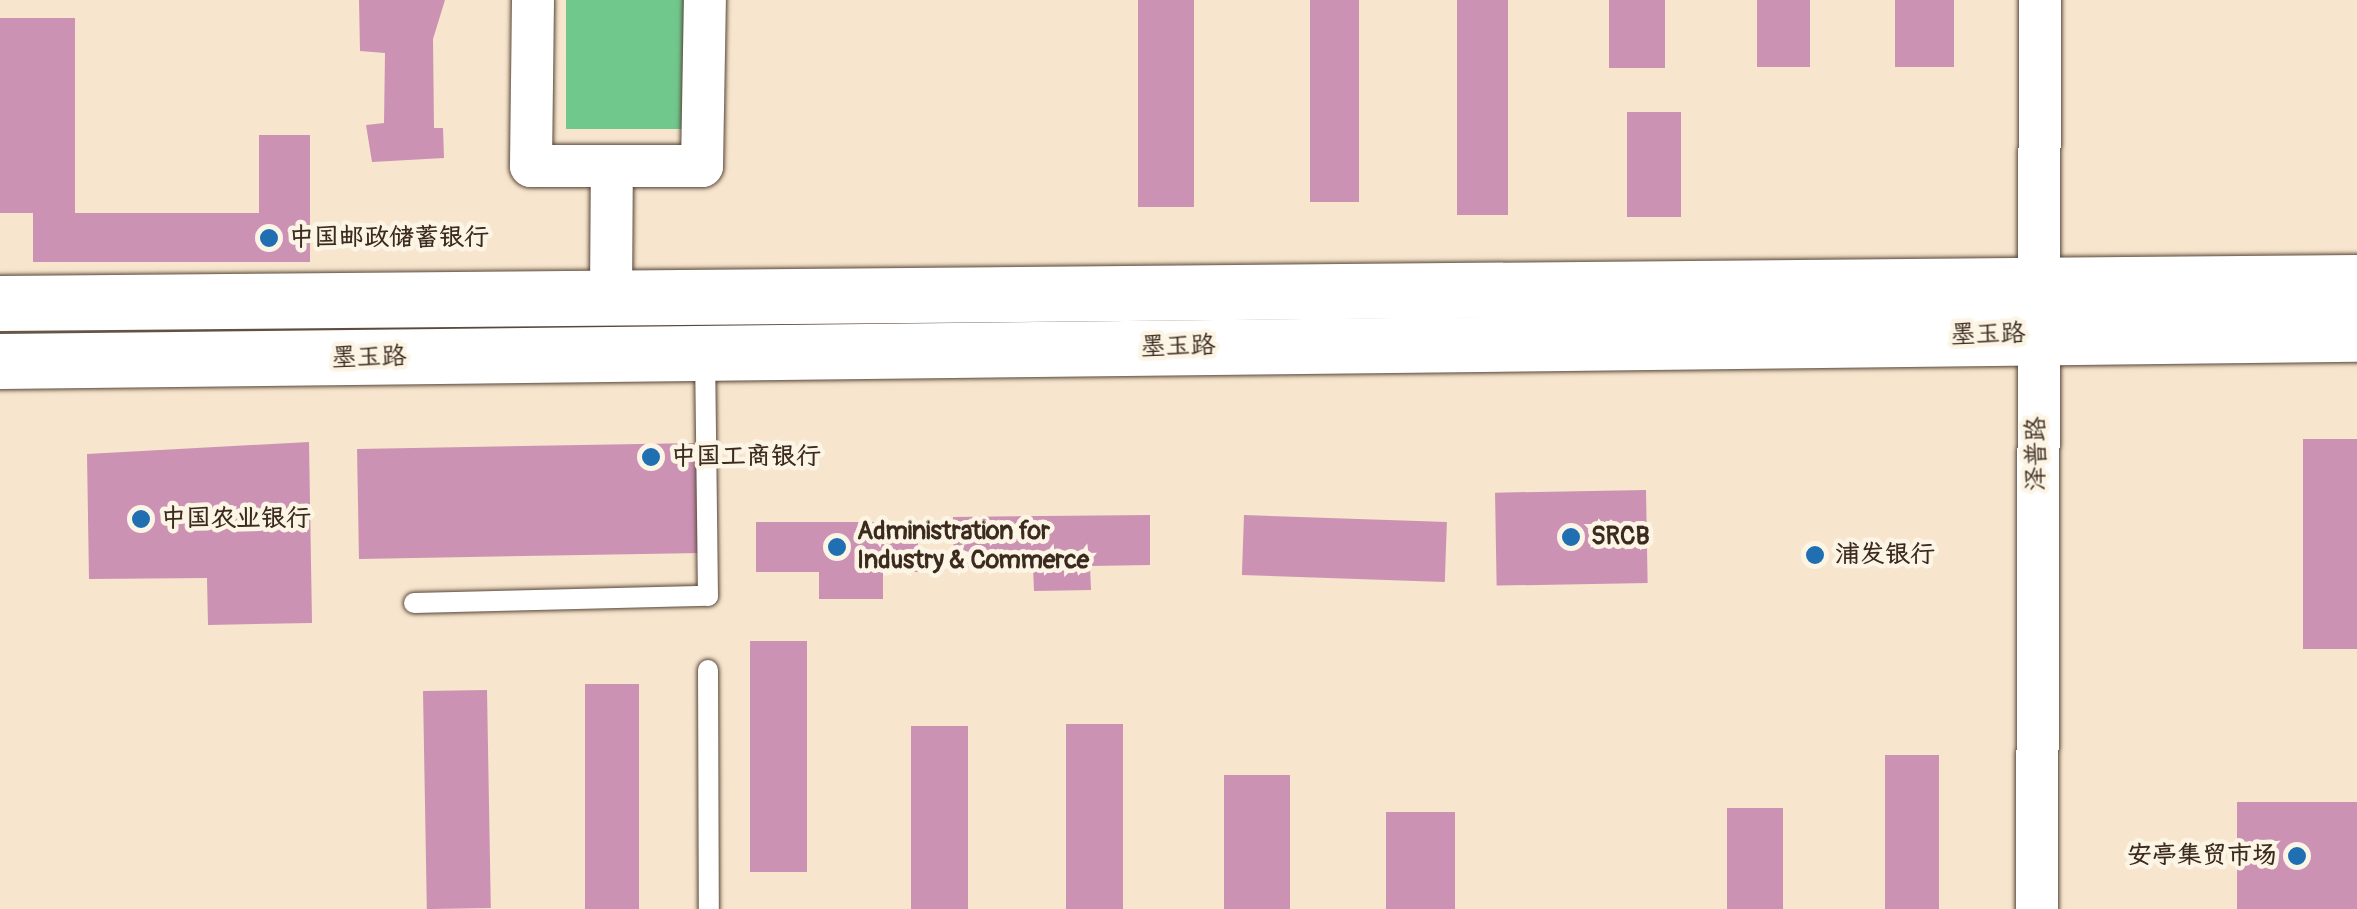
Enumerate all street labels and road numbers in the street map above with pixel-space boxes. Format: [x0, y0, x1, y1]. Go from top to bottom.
street label: 墨玉路 [1950, 319, 2026, 351]
street label: 墨玉路 [1140, 331, 1216, 363]
street label: 墨玉路 [331, 342, 407, 374]
street label: 泽普路 [2022, 417, 2052, 491]

